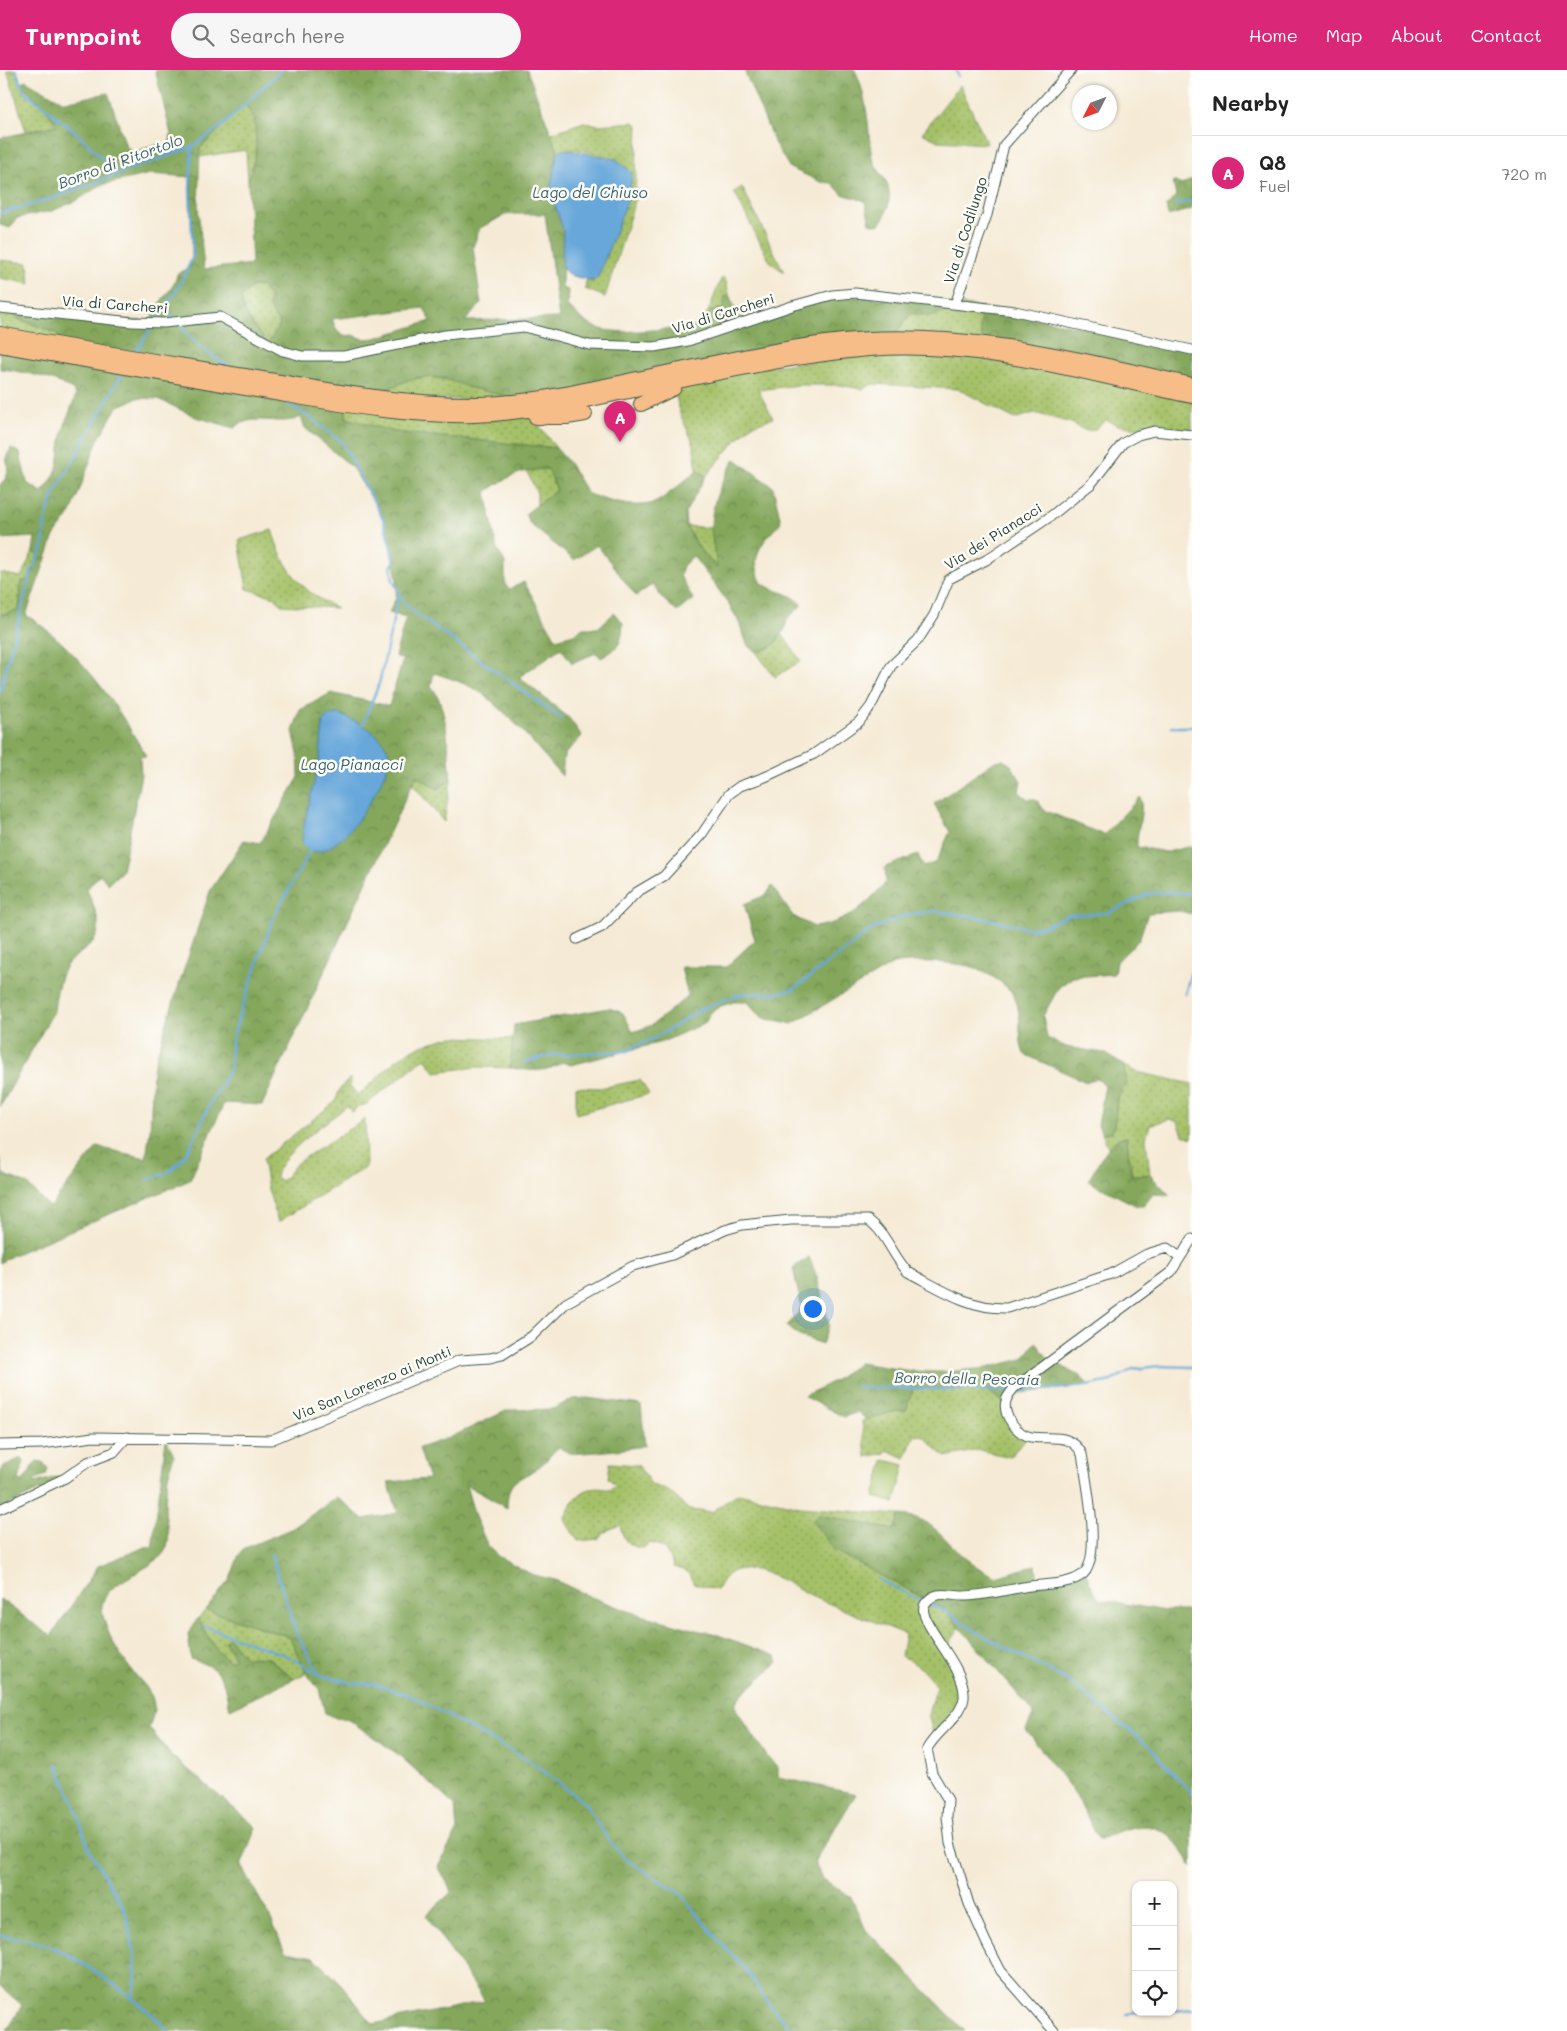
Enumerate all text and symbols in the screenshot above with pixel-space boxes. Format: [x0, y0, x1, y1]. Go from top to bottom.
search box [171, 13, 521, 58]
text: Turnpoint [25, 20, 141, 51]
icon: search [189, 21, 217, 49]
text: Search here [229, 23, 345, 48]
text: Home [1249, 23, 1298, 47]
text: Map [1326, 23, 1362, 47]
text: About [1390, 23, 1443, 47]
text: Contact [1471, 23, 1542, 47]
north arrow [1072, 85, 1117, 130]
text: Nearby [1212, 89, 1289, 116]
water label: Borro di Ritortolo [55, 129, 185, 193]
text: Q8 [1259, 150, 1286, 175]
text: A [1222, 163, 1234, 184]
text: 720 m [1501, 163, 1547, 184]
street label: Via di Codilungo [939, 174, 991, 286]
text: Fuel [1259, 175, 1291, 196]
water label: Lago del Chiuso [532, 182, 648, 202]
street label: Via di Carcheri [670, 288, 776, 338]
street label: Via di Carcheri [61, 291, 169, 317]
pin: A [604, 401, 636, 442]
street label: Via dei Pianacci [941, 498, 1045, 574]
water label: Lago Pianacci [301, 754, 404, 774]
your location [800, 1296, 826, 1322]
street label: Via San Lorenzo ai Monti [290, 1341, 454, 1425]
water label: Borro della Pescaia [894, 1367, 1040, 1389]
map controls [1132, 1881, 1177, 2016]
button: + [1132, 1881, 1177, 1926]
button: − [1132, 1926, 1177, 1971]
button: locate [1132, 1971, 1177, 2016]

